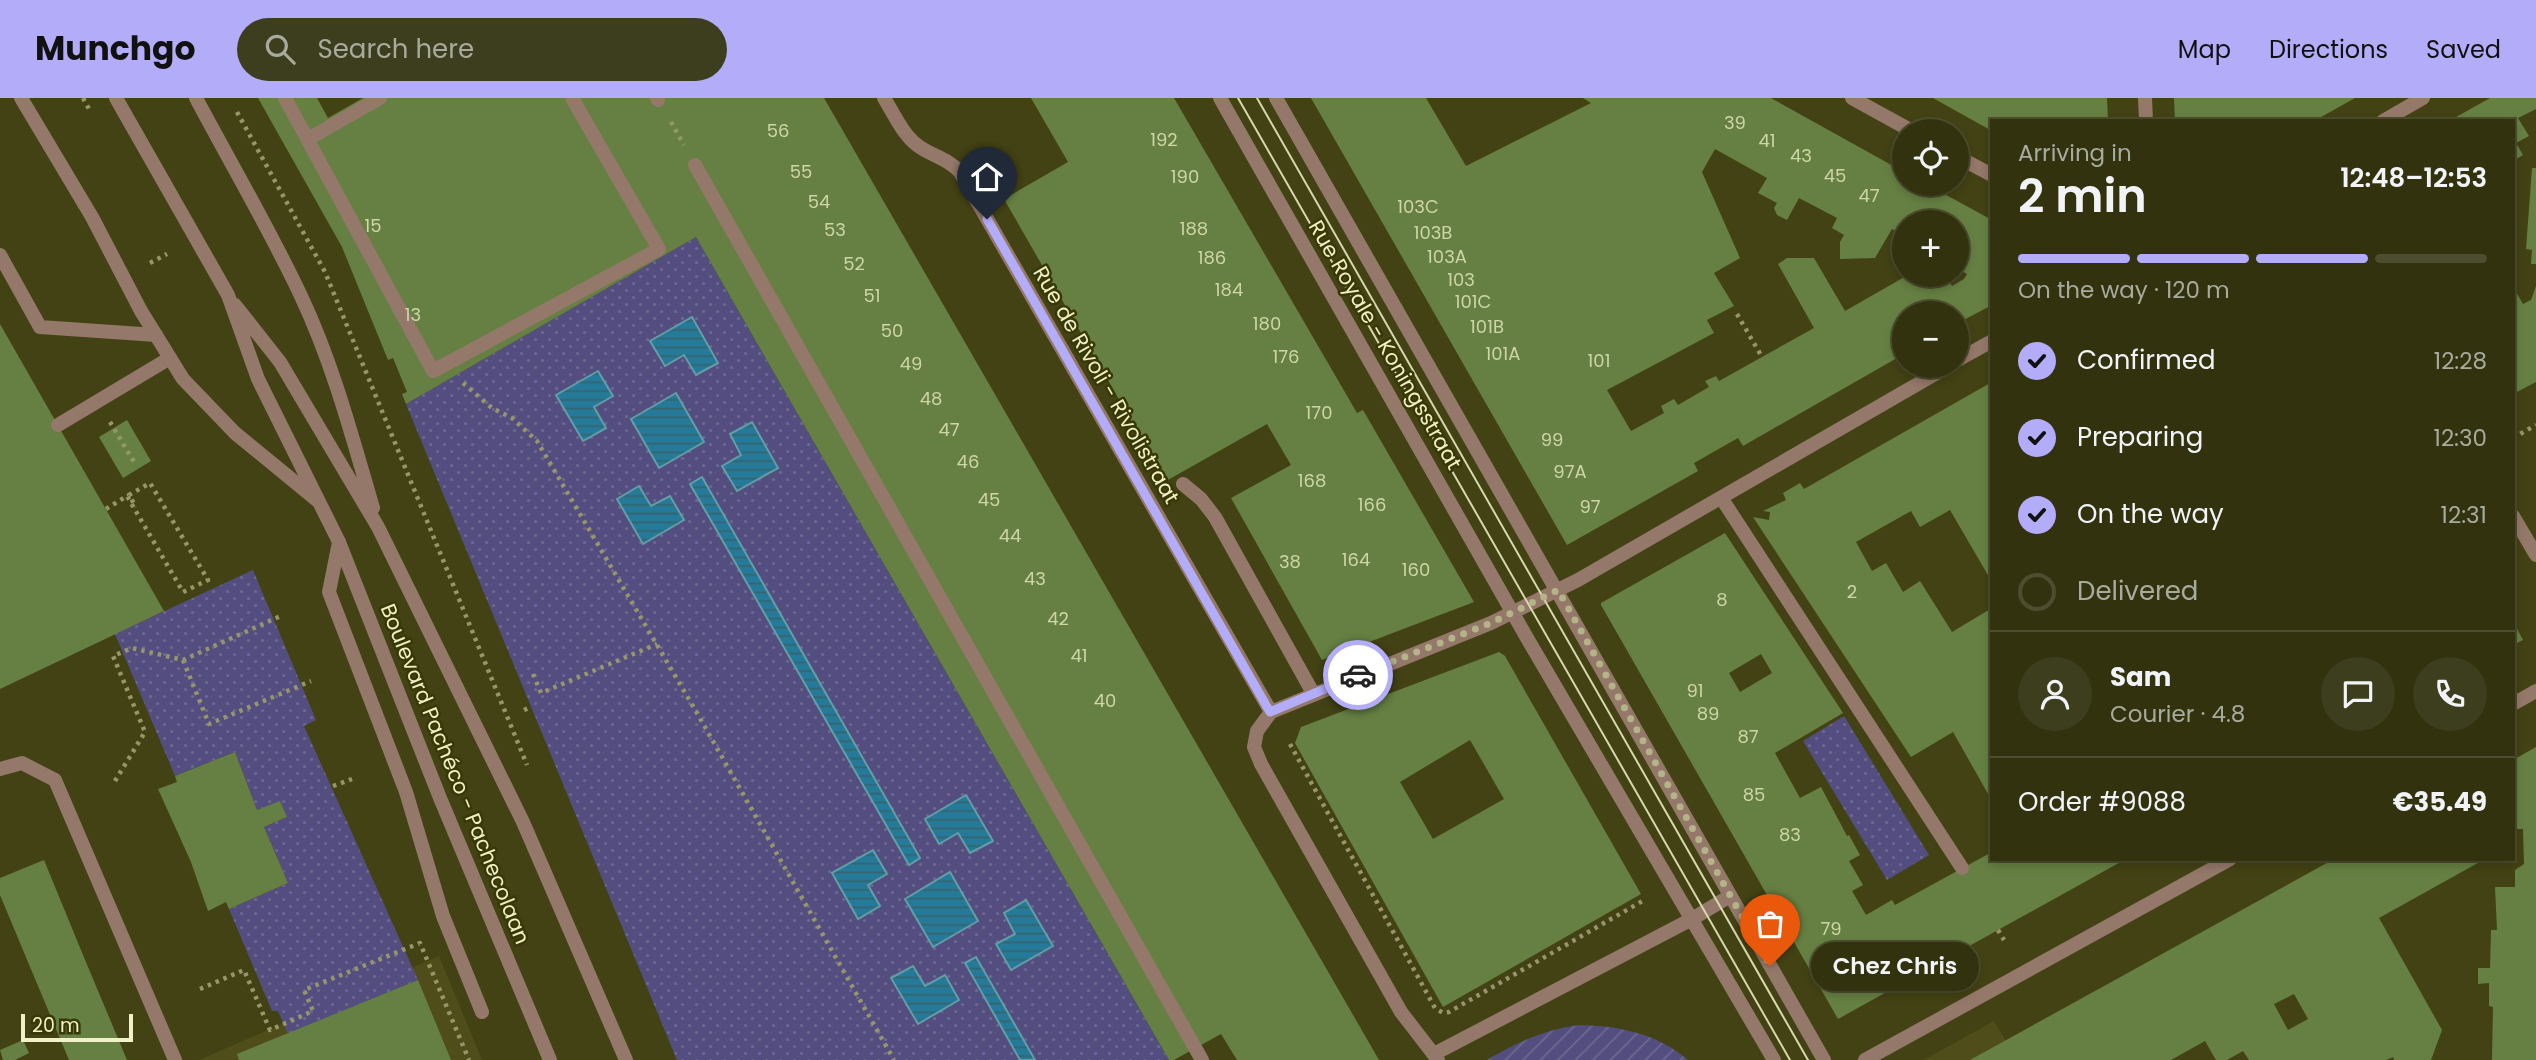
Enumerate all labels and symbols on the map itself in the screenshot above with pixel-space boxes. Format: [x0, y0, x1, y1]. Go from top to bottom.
house number: 39 [1724, 110, 1746, 135]
house number: 56 [767, 118, 789, 143]
house number: 192 [1150, 127, 1178, 152]
house number: 41 [1758, 128, 1776, 153]
house number: 43 [1790, 143, 1812, 168]
pin [957, 147, 1017, 219]
house number: 55 [790, 159, 812, 184]
house number: 45 [1824, 163, 1846, 188]
house number: 190 [1171, 164, 1199, 189]
house number: 47 [1858, 183, 1880, 208]
house number: 54 [808, 189, 830, 214]
house number: 103C [1397, 194, 1439, 219]
house number: 15 [364, 213, 382, 238]
street label: Rue Royale - Koningsstraat [1302, 215, 1469, 475]
house number: 188 [1180, 216, 1208, 241]
house number: 53 [824, 217, 846, 242]
house number: 103B [1414, 220, 1452, 245]
house number: 103A [1427, 244, 1467, 269]
house number: 186 [1198, 245, 1226, 270]
house number: 52 [843, 251, 865, 276]
street label: Rue de Rivoli - Rivolistraat [1026, 261, 1186, 509]
house number: 103 [1447, 267, 1475, 292]
house number: 184 [1215, 277, 1243, 302]
house number: 51 [863, 283, 881, 308]
house number: 101C [1455, 289, 1491, 314]
house number: 13 [405, 302, 421, 327]
house number: 180 [1253, 311, 1281, 336]
house number: 101B [1470, 314, 1504, 339]
house number: 50 [881, 318, 903, 343]
house number: 101A [1486, 341, 1520, 366]
house number: 176 [1272, 344, 1300, 369]
house number: 101 [1588, 348, 1610, 373]
house number: 49 [900, 351, 922, 376]
house number: 48 [920, 386, 942, 411]
house number: 170 [1306, 400, 1332, 425]
house number: 47 [938, 417, 960, 442]
house number: 99 [1541, 427, 1563, 452]
house number: 46 [957, 449, 979, 474]
house number: 97A [1553, 459, 1587, 484]
house number: 168 [1298, 468, 1326, 493]
house number: 45 [978, 487, 1000, 512]
house number: 166 [1358, 492, 1386, 517]
house number: 97 [1579, 494, 1601, 519]
house number: 44 [999, 523, 1021, 548]
house number: 164 [1342, 547, 1370, 572]
house number: 38 [1279, 549, 1301, 574]
house number: 160 [1402, 557, 1430, 582]
house number: 43 [1024, 566, 1046, 591]
house number: 2 [1847, 579, 1857, 604]
house number: 8 [1716, 587, 1728, 612]
street label: Boulevard Pachéco - Pachecolaan [374, 599, 537, 948]
house number: 42 [1047, 606, 1069, 631]
courier [1323, 640, 1393, 710]
house number: 41 [1070, 643, 1088, 668]
house number: 91 [1686, 678, 1704, 703]
house number: 40 [1094, 688, 1116, 713]
house number: 89 [1697, 701, 1719, 726]
house number: 87 [1737, 724, 1759, 749]
house number: 85 [1743, 782, 1765, 807]
house number: 83 [1779, 822, 1801, 847]
pin [1740, 894, 1800, 966]
house number: 79 [1820, 916, 1842, 941]
callout: Chez Chris [1812, 942, 1980, 990]
scale bar [21, 1011, 133, 1043]

